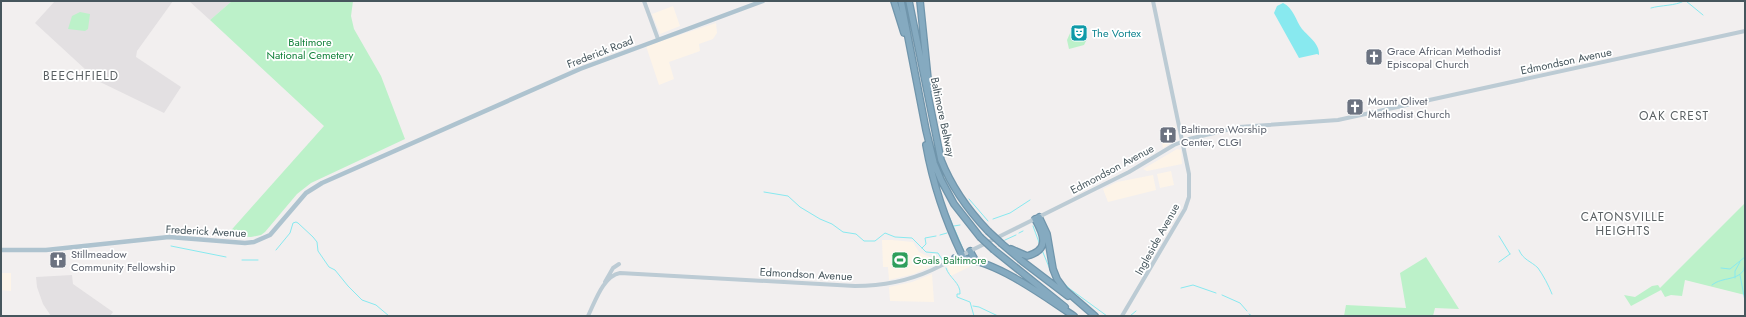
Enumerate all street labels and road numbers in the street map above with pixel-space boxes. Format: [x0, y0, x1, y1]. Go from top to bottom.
street label: Frederick Road [564, 32, 636, 72]
street label: Edmondson Avenue [1519, 43, 1613, 78]
street label: Baltimore Beltway [927, 76, 959, 159]
street label: Edmondson Avenue [1067, 140, 1157, 198]
street label: Ingleside Avenue [1131, 200, 1183, 278]
street label: Frederick Avenue [165, 221, 247, 241]
street label: Edmondson Avenue [759, 264, 853, 284]

